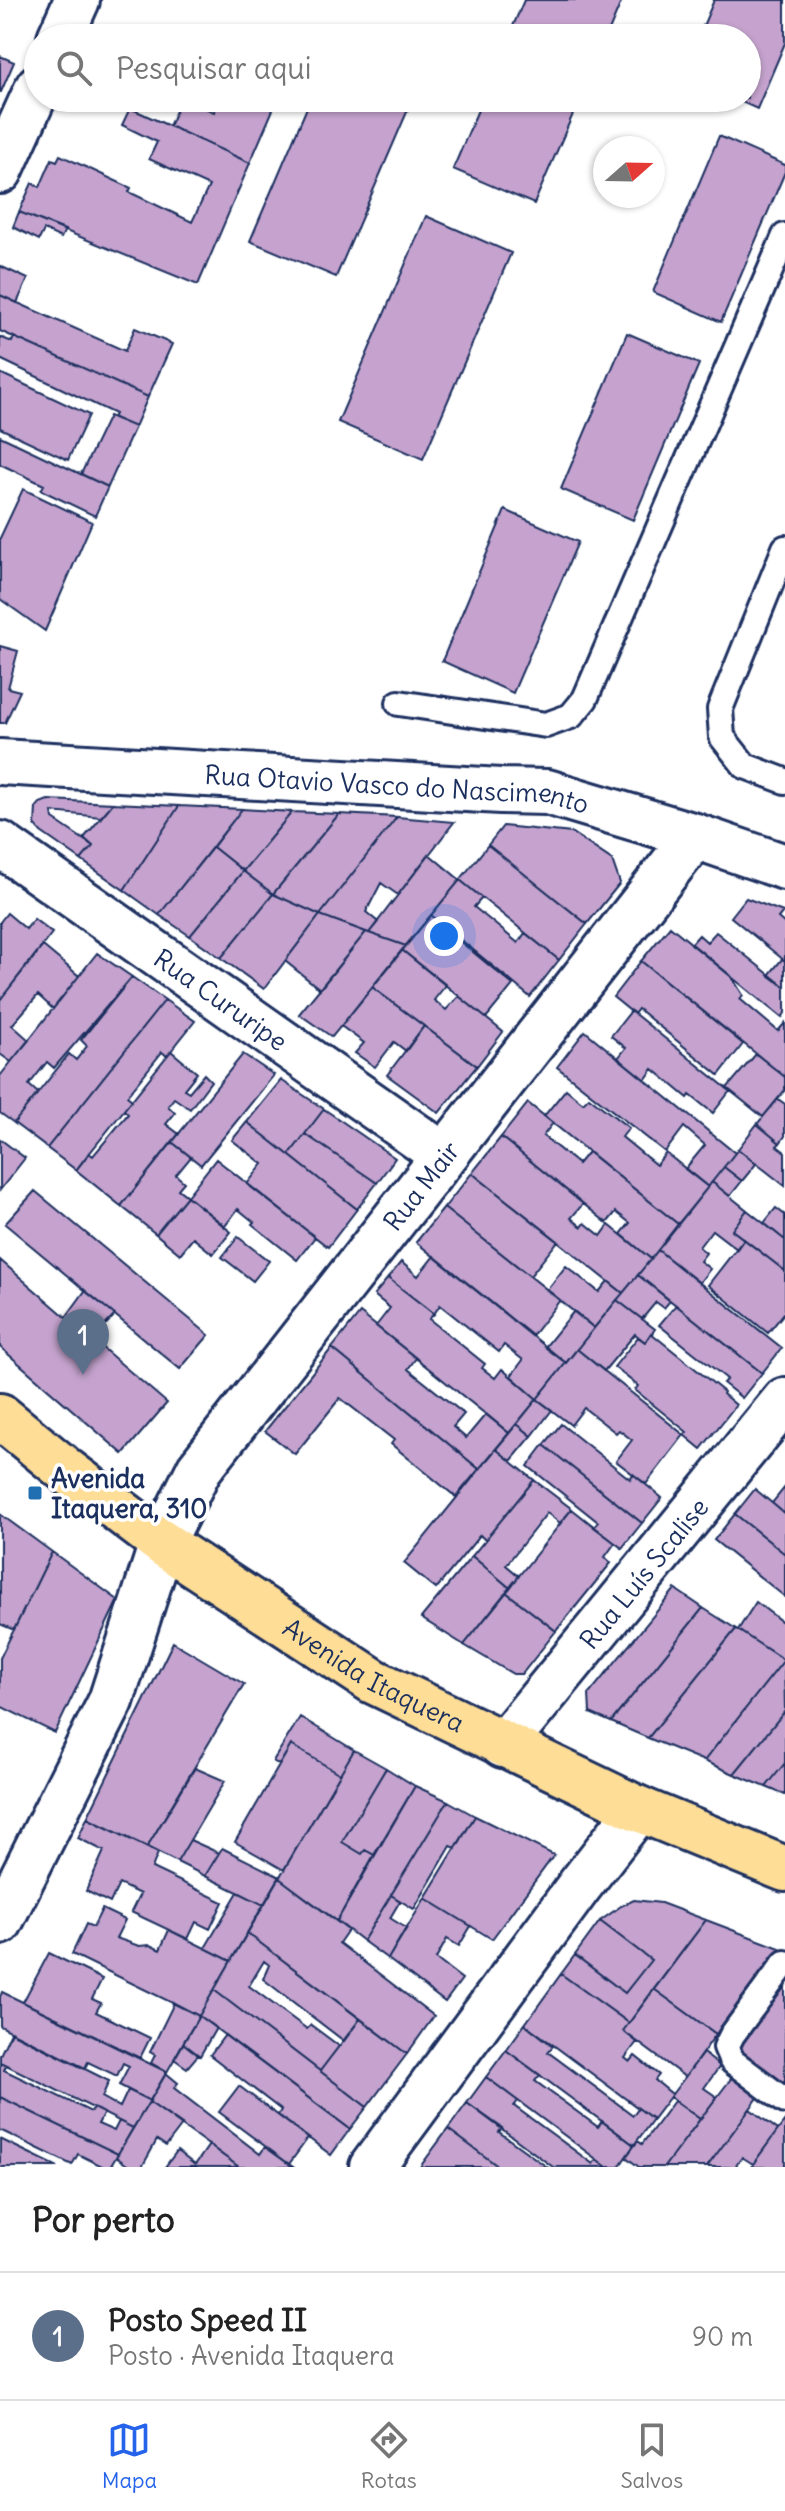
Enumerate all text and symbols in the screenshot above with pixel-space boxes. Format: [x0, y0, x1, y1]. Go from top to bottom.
search box [24, 24, 761, 112]
icon: search [52, 46, 96, 90]
text: Pesquisar aqui [116, 49, 312, 87]
north arrow [593, 136, 665, 208]
street label: Rua Otavio Vasco do Nascimento [204, 757, 593, 820]
your location [424, 916, 464, 956]
street label: Rua Cururipe [148, 941, 294, 1057]
street label: Rua Mair [376, 1134, 467, 1237]
pin: 1 [57, 1309, 109, 1375]
place label: Avenida Itaquera, 310 [51, 1462, 207, 1525]
marker: Avenida Itaquera, 310 [26, 1484, 44, 1502]
street label: Rua Luís Scalise [572, 1491, 715, 1655]
street label: Avenida Itaquera [277, 1610, 470, 1739]
text: Por perto [32, 2198, 175, 2241]
text: Posto Speed II [108, 2301, 307, 2339]
text: 1 [53, 2320, 63, 2353]
text: 90 m [692, 2320, 753, 2353]
text: Posto · Avenida Itaquera [108, 2339, 394, 2372]
tab: Mapa [102, 2418, 157, 2494]
tab: Rotas [361, 2418, 417, 2494]
tab: Salvos [620, 2418, 683, 2494]

